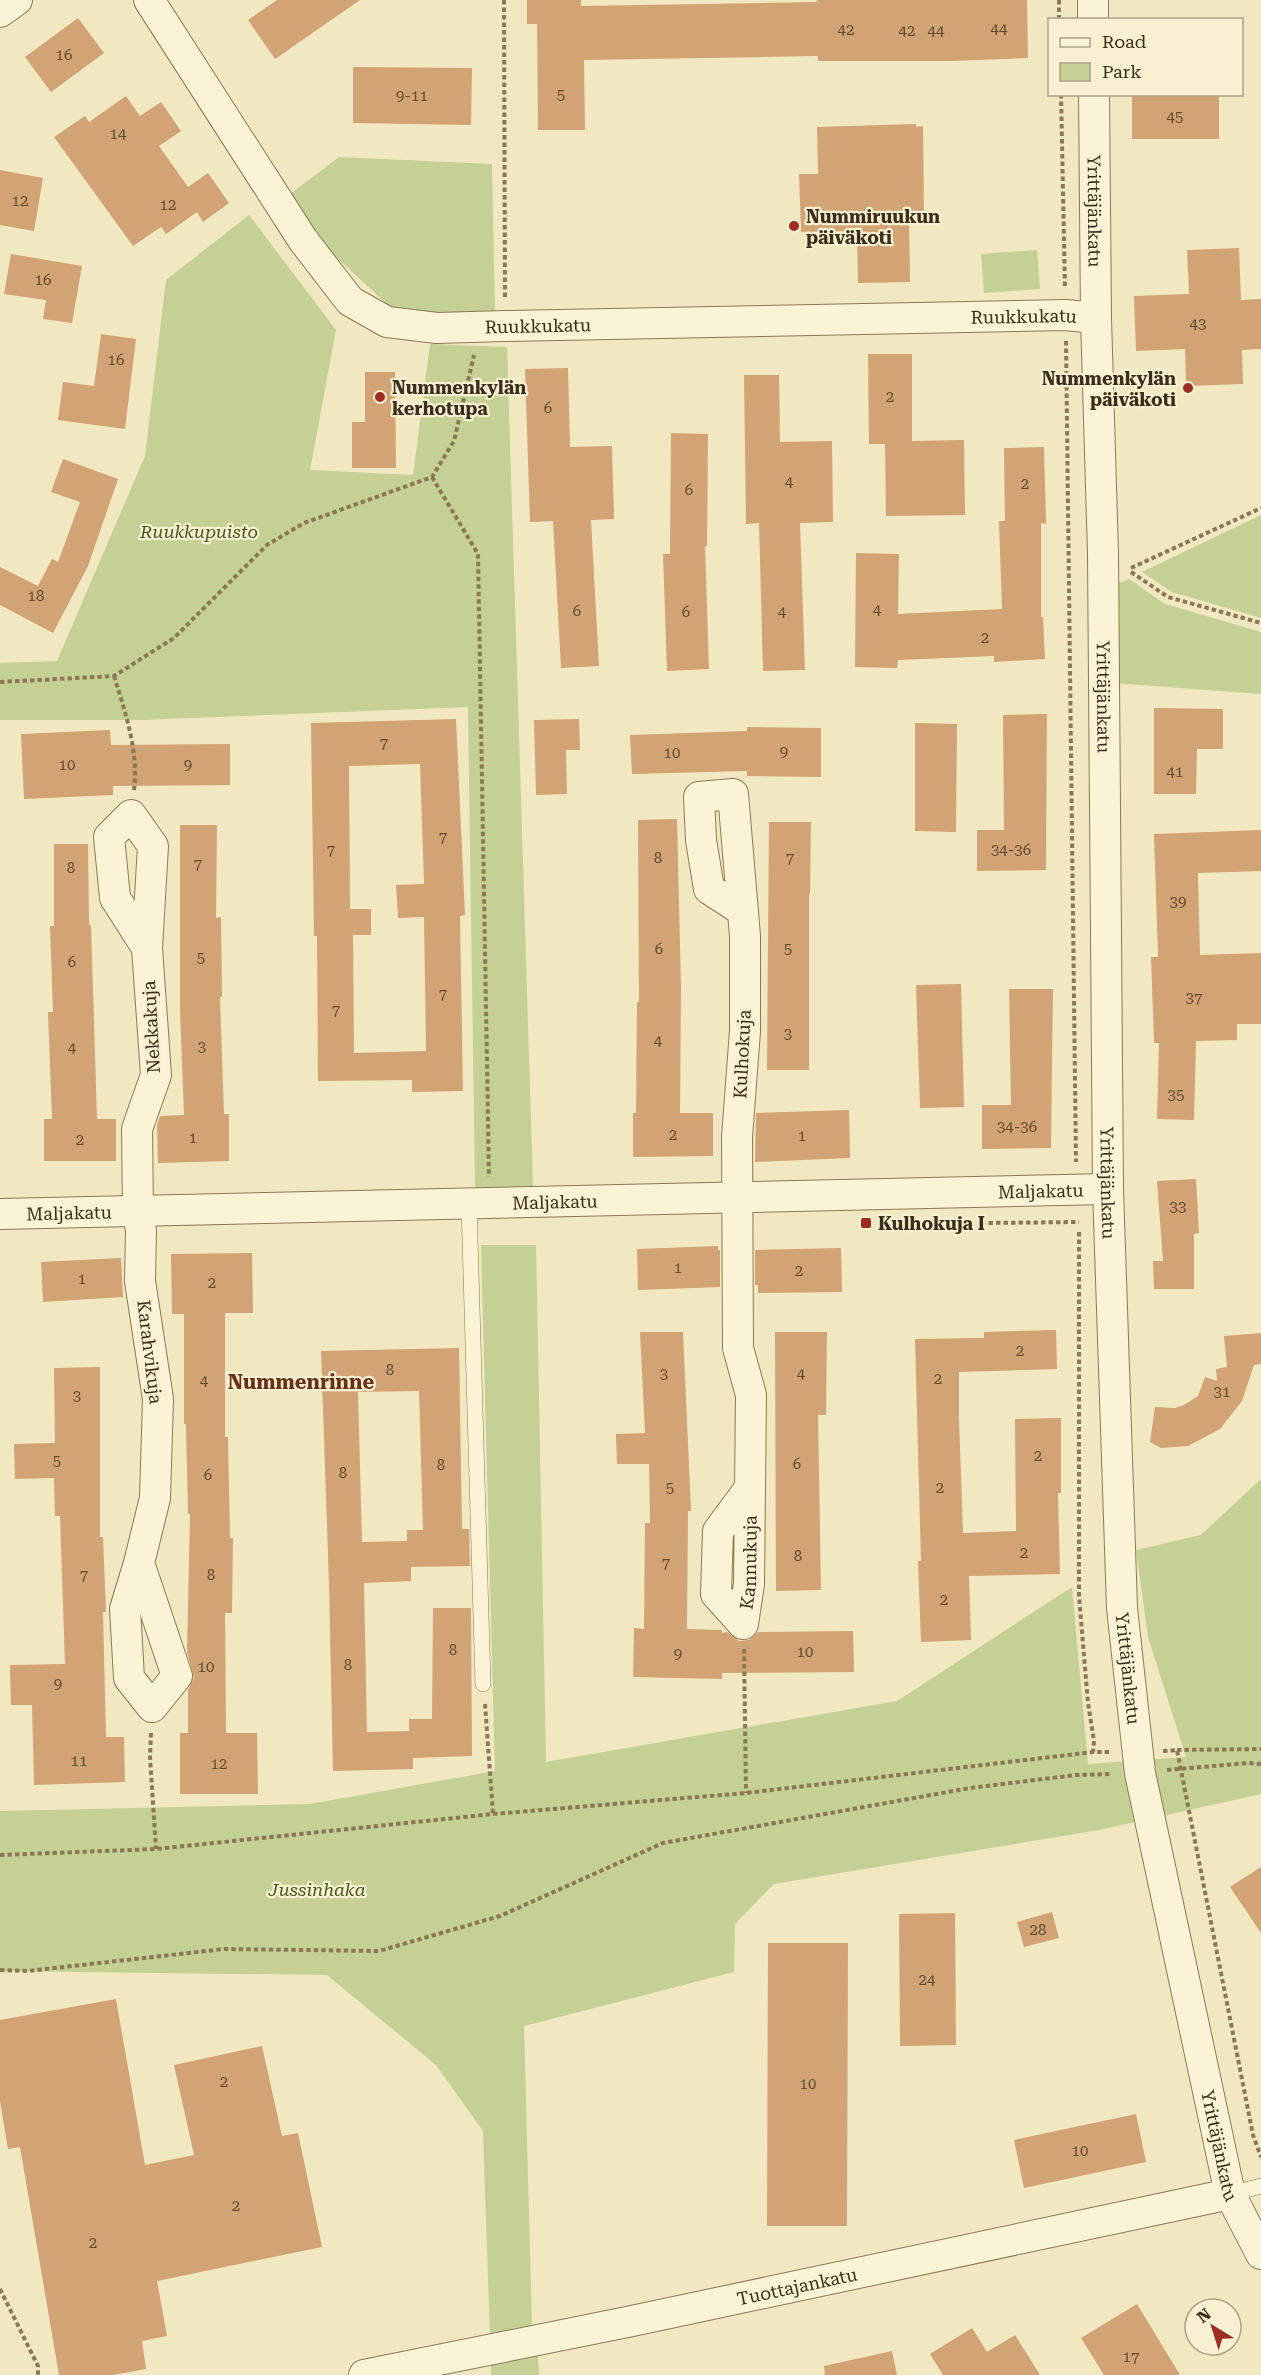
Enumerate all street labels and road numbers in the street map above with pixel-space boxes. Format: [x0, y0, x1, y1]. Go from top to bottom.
street label: Yrittäjänkatu [1084, 155, 1106, 267]
street label: Ruukkukatu [970, 304, 1078, 327]
street label: Ruukkukatu [484, 314, 591, 337]
street label: Yrittäjänkatu [1093, 640, 1115, 753]
street label: Nekkakuja [138, 980, 164, 1074]
street label: Kulhokuja [729, 1009, 755, 1099]
street label: Yrittäjänkatu [1097, 1126, 1120, 1240]
street label: Maljakatu [998, 1179, 1084, 1202]
street label: Maljakatu [512, 1190, 598, 1213]
street label: Maljakatu [26, 1201, 112, 1224]
street label: Karahvikuja [133, 1299, 167, 1405]
street label: Kannukuja [735, 1515, 760, 1611]
street label: Yrittäjänkatu [1112, 1611, 1145, 1725]
street label: Yrittäjänkatu [1198, 2088, 1242, 2205]
street label: Tuottajankatu [735, 2263, 859, 2309]

